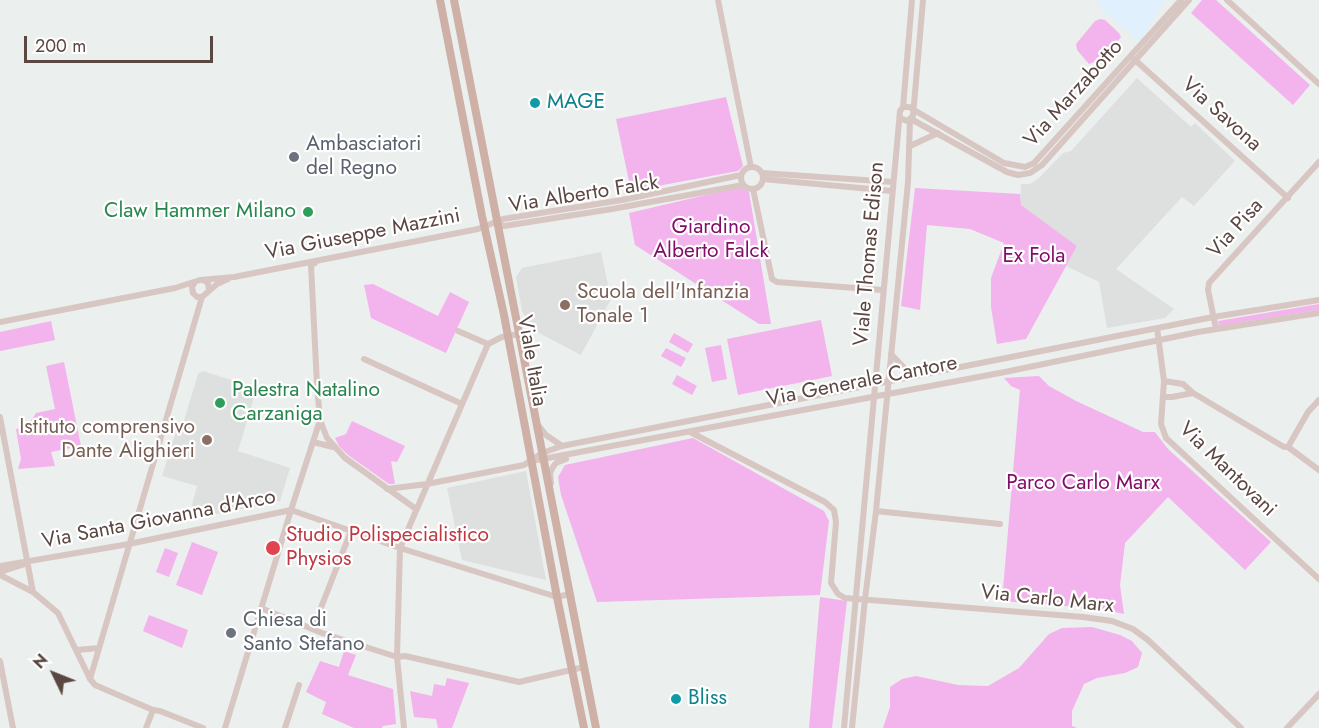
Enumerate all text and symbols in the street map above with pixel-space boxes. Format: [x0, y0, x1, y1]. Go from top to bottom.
scale bar [27, 24, 216, 62]
text: 200 m [35, 33, 86, 59]
street label: Via Marzabotto [1019, 35, 1129, 153]
street label: Via Savona [1176, 73, 1266, 157]
place label: MAGE [547, 90, 605, 116]
marker: MAGE [528, 96, 542, 110]
place label: Ambasciatori del Regno [306, 132, 422, 182]
marker: Ambasciatori del Regno [287, 150, 301, 164]
street label: Viale Thomas Edison [849, 161, 891, 347]
street label: Via Alberto Falck [507, 171, 661, 219]
street label: Via Pisa [1203, 194, 1269, 264]
place label: Claw Hammer Milano [104, 199, 296, 225]
street label: Via Giuseppe Mazzini [264, 204, 462, 266]
marker: Claw Hammer Milano [301, 205, 315, 219]
park label: Giardino Alberto Falck [653, 215, 769, 265]
park label: Ex Fola [1003, 244, 1065, 270]
place label: Scuola dell'Infanzia Tonale 1 [577, 280, 749, 330]
marker: Scuola dell'Infanzia Tonale 1 [558, 298, 572, 312]
street label: Viale Italia [511, 313, 551, 409]
street label: Via Generale Cantore [765, 351, 959, 413]
place label: Palestra Natalino Carzaniga [232, 378, 380, 428]
marker: Palestra Natalino Carzaniga [213, 396, 227, 410]
place label: Istituto comprensivo Dante Alighieri [19, 415, 195, 465]
street label: Via Mantovani [1173, 417, 1281, 523]
marker: Istituto comprensivo Dante Alighieri [200, 433, 214, 447]
park label: Parco Carlo Marx [1006, 471, 1160, 497]
street label: Via Santa Giovanna d'Arco [40, 485, 278, 555]
place label: Studio Polispecialistico Physios [286, 523, 489, 573]
marker: Studio Polispecialistico Physios [264, 539, 282, 557]
street label: Via Carlo Marx [979, 580, 1115, 620]
place label: Chiesa di Santo Stefano [243, 608, 364, 658]
marker: Chiesa di Santo Stefano [224, 626, 238, 640]
north arrow [24, 644, 84, 704]
text: N [28, 649, 53, 674]
place label: Bliss [688, 686, 727, 712]
marker: Bliss [669, 692, 683, 706]

